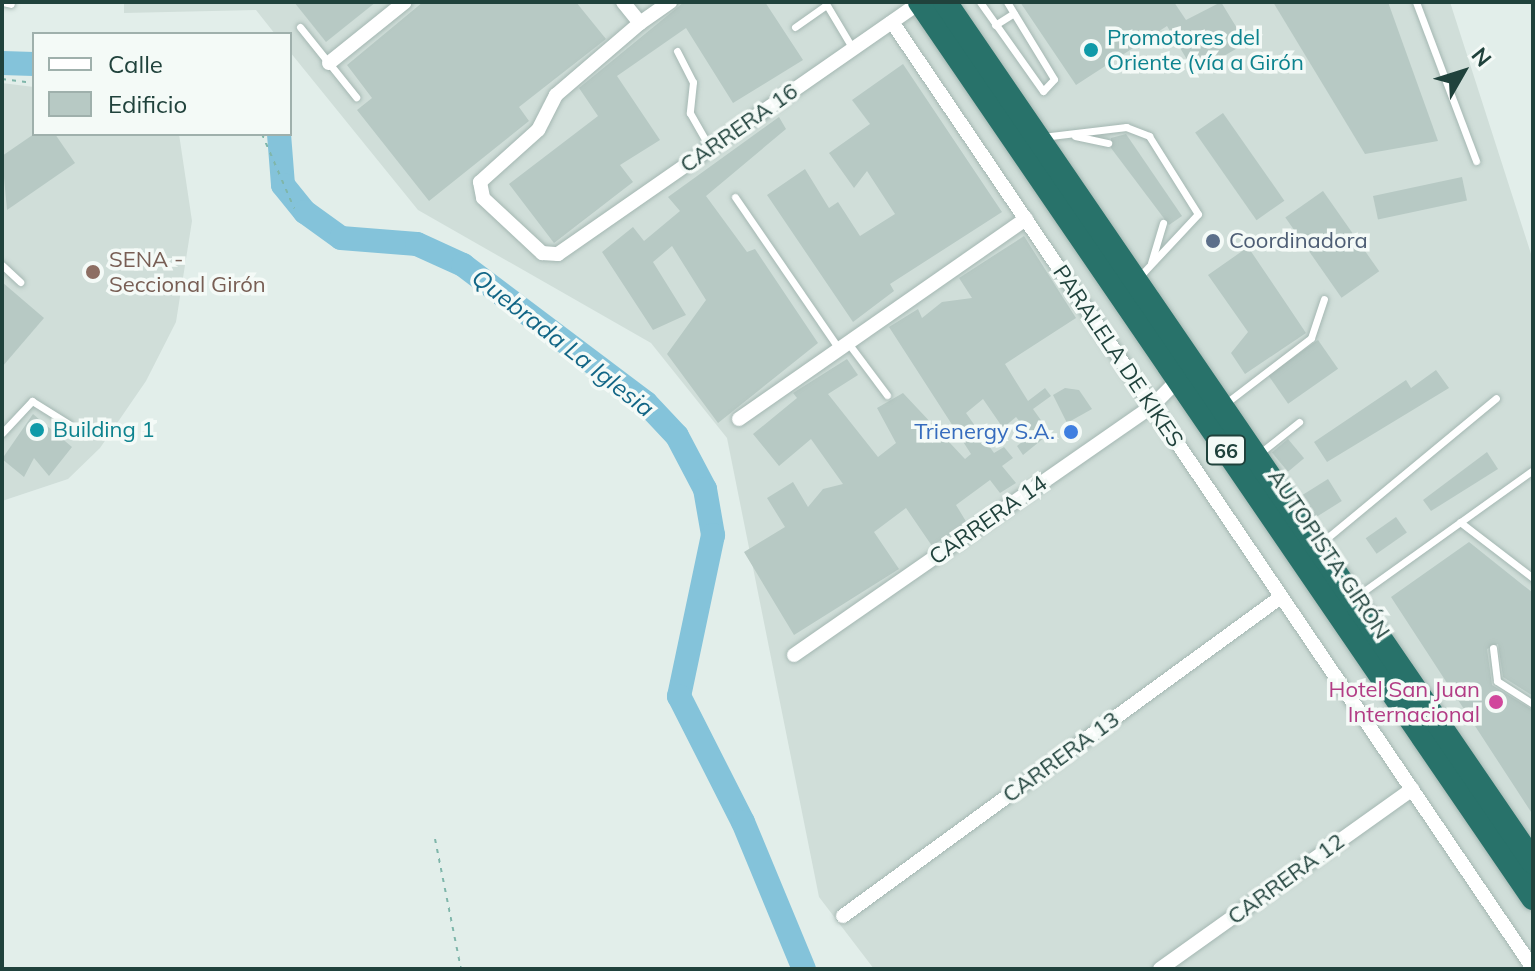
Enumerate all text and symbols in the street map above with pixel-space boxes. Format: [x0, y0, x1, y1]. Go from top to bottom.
place label: Promotores del Oriente (vía a Girón [1107, 24, 1304, 76]
legend [32, 32, 292, 136]
north arrow [1423, 32, 1503, 112]
marker: Promotores del Oriente (vía a Girón [1082, 41, 1100, 59]
text: N [1466, 42, 1498, 72]
text: Calle [108, 49, 163, 79]
street label: CARRERA 16 [675, 78, 803, 178]
text: Edificio [108, 89, 187, 119]
place label: Coordinadora [1229, 228, 1368, 254]
marker: Coordinadora [1204, 232, 1222, 250]
place label: SENA - Seccional Girón [109, 246, 266, 298]
street label: PARALELA DE KIKES [1047, 260, 1189, 452]
marker: SENA - Seccional Girón [84, 263, 102, 281]
water label: Quebrada La Iglesia [466, 263, 660, 423]
place label: Building 1 [53, 417, 155, 443]
place label: Trienergy S.A. [914, 419, 1055, 445]
marker: Building 1 [28, 421, 46, 439]
marker: Trienergy S.A. [1062, 423, 1080, 441]
road number: 66 [1206, 434, 1246, 466]
street label: AUTOPISTA GIRÓN [1263, 464, 1395, 644]
street label: CARRERA 14 [924, 470, 1052, 570]
place label: Hotel San Juan Internacional [1329, 676, 1480, 728]
marker: Hotel San Juan Internacional [1487, 693, 1505, 711]
street label: CARRERA 13 [998, 706, 1124, 808]
street label: CARRERA 12 [1223, 828, 1349, 930]

